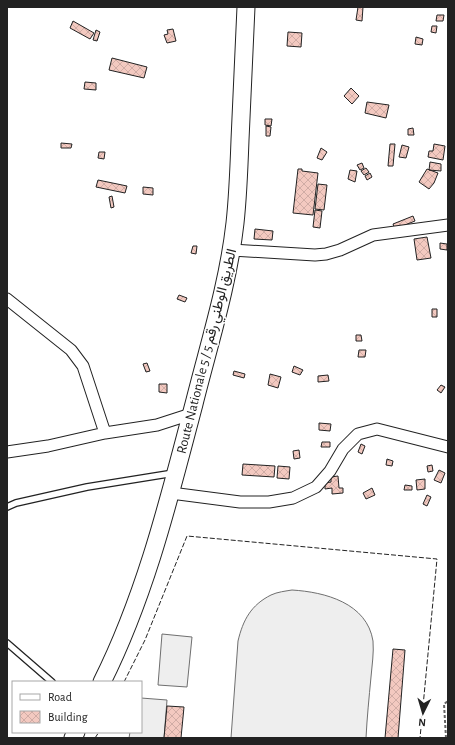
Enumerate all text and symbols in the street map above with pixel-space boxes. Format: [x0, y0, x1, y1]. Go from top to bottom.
street label: Route Nationale 5 / الطريق الوطني رقم 5 [175, 247, 243, 456]
legend [12, 681, 142, 733]
text: Road [48, 691, 72, 703]
north arrow [403, 693, 443, 733]
text: Building [48, 711, 88, 723]
text: N [418, 717, 426, 728]

